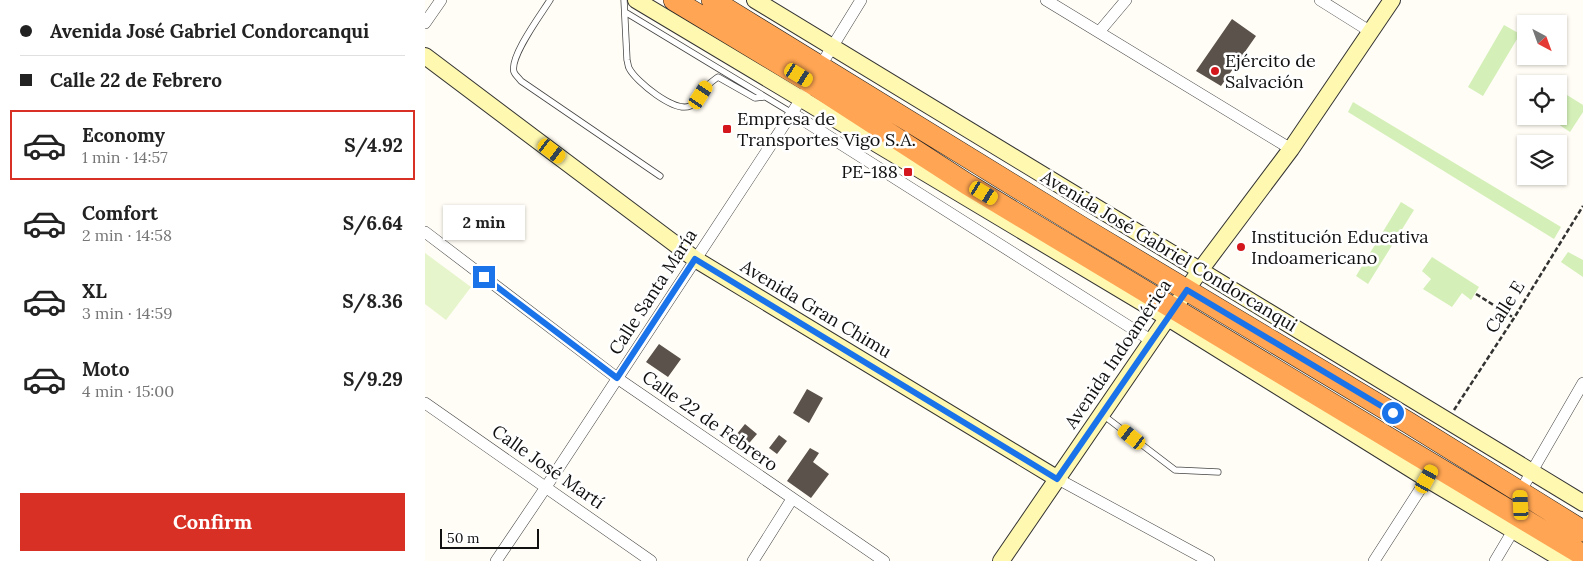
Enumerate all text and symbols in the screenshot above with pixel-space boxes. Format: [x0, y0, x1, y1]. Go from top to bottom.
north arrow [1517, 15, 1567, 65]
map controls [1517, 15, 1567, 185]
text: Avenida José Gabriel Condorcanqui [50, 19, 369, 43]
place label: Ejército de Salvación [1225, 49, 1316, 93]
car [782, 61, 815, 89]
marker: Ejército de Salvación [1209, 65, 1221, 77]
text: Calle 22 de Febrero [50, 68, 222, 92]
button: locate [1517, 75, 1567, 125]
car [686, 78, 715, 112]
place label: Empresa de Transportes Vigo S.A. [737, 107, 916, 151]
icon: car [22, 123, 67, 168]
text: Economy [82, 123, 165, 147]
marker: Empresa de Transportes Vigo S.A. [721, 123, 733, 135]
text: S/4.92 [344, 133, 403, 157]
button: layers [1517, 135, 1567, 185]
car [535, 136, 568, 166]
text: 1 min · 14:57 [82, 147, 168, 167]
place label: PE-188 [841, 160, 898, 183]
street label: Avenida José Gabriel Condorcanqui [1036, 164, 1302, 336]
marker: PE-188 [902, 166, 914, 178]
car [967, 179, 1000, 207]
icon: car [22, 201, 67, 246]
text: Comfort [82, 201, 158, 225]
callout: 2 min [443, 204, 525, 240]
text: S/6.64 [343, 211, 403, 235]
text: 2 min [463, 212, 505, 232]
text: 2 min · 14:58 [82, 225, 172, 245]
street label: Calle Santa María [603, 225, 702, 359]
place label: Institución Educativa Indoamericano [1251, 225, 1429, 269]
marker: Institución Educativa Indoamericano [1235, 241, 1247, 253]
street label: Avenida Gran Chimu [736, 254, 896, 363]
route end [473, 266, 495, 288]
street label: Avenida Indoamérica [1058, 275, 1176, 434]
street label: Calle E [1480, 276, 1530, 337]
icon: car [22, 279, 67, 324]
text: XL [82, 279, 107, 303]
text: S/8.36 [342, 289, 403, 313]
text: 3 min · 14:59 [82, 303, 173, 323]
icon: car [22, 357, 67, 402]
text: Moto [82, 357, 129, 381]
street label: Calle 22 de Febrero [638, 365, 783, 476]
text: S/9.29 [343, 367, 403, 391]
text: 4 min · 15:00 [82, 381, 174, 401]
route start [1382, 402, 1404, 424]
street label: Calle José Martí [488, 419, 609, 514]
car [1115, 422, 1148, 452]
car [1413, 462, 1440, 496]
car [1512, 490, 1529, 520]
button: Confirm [20, 493, 405, 551]
scale bar [440, 526, 539, 549]
text: 50 m [447, 529, 480, 547]

